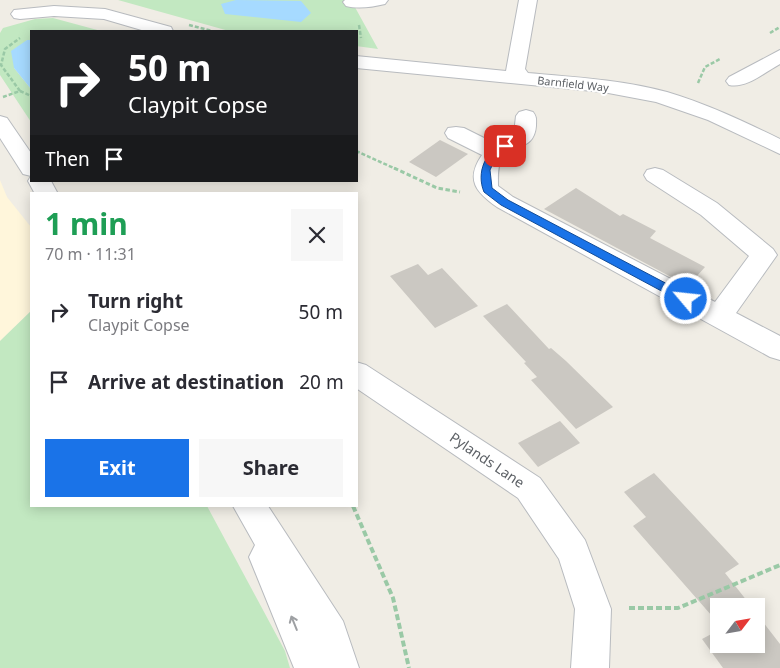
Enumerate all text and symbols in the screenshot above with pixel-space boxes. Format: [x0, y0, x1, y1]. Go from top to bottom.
text: 50 m [128, 44, 211, 91]
icon: right [45, 50, 110, 115]
street label: Barnfield Way [537, 72, 610, 95]
text: Claypit Copse [128, 89, 268, 119]
pin [484, 125, 526, 167]
icon: arrive [491, 132, 519, 160]
icon: arrive [100, 145, 128, 173]
text: Then [45, 146, 90, 172]
text: 1 min [45, 203, 128, 244]
button: close [291, 209, 343, 261]
text: 70 m · 11:31 [45, 243, 136, 265]
position arrow [659, 272, 711, 324]
text: Turn right [88, 288, 183, 314]
icon: right [45, 298, 73, 326]
text: 50 m [299, 299, 343, 325]
text: Claypit Copse [88, 314, 190, 336]
icon: arrive [45, 368, 73, 396]
text: Arrive at destination [88, 369, 284, 395]
text: 20 m [299, 369, 344, 395]
street label: Pylands Lane [446, 428, 529, 492]
button: Exit [45, 439, 189, 497]
button: Share [199, 439, 343, 497]
north arrow [710, 598, 765, 652]
map controls [710, 598, 765, 653]
one-way arrow [288, 616, 298, 631]

